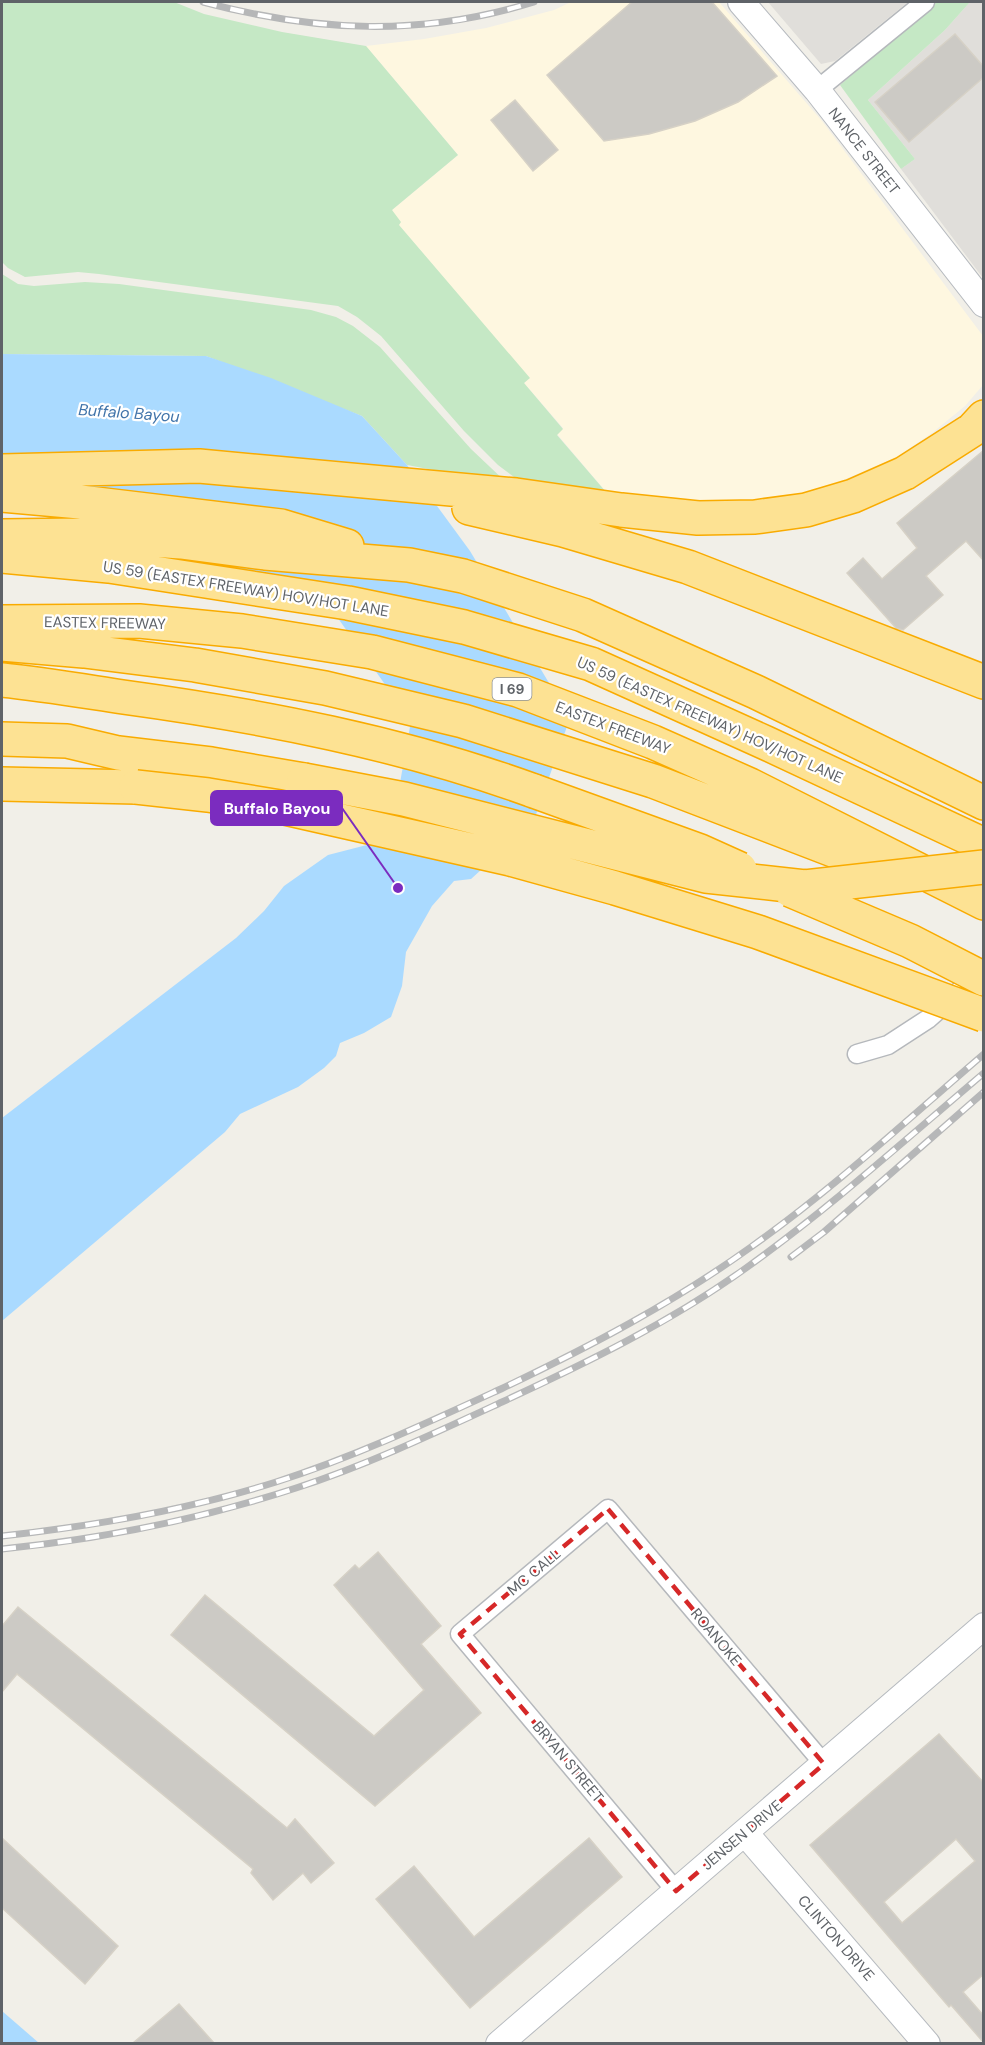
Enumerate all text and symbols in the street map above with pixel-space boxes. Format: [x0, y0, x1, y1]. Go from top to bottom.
street label: NANCE STREET [824, 103, 904, 199]
water label: Buffalo Bayou [78, 399, 180, 427]
street label: US 59 (EASTEX FREEWAY) HOV/HOT LANE [102, 557, 390, 621]
street label: EASTEX FREEWAY [44, 612, 166, 634]
street label: US 59 (EASTEX FREEWAY) HOV/HOT LANE [574, 653, 846, 787]
road number: I 69 [492, 678, 532, 700]
street label: EASTEX FREEWAY [553, 698, 673, 758]
callout: Buffalo Bayou [211, 791, 342, 825]
text: Buffalo Bayou [224, 798, 330, 819]
street label: MC CALL [503, 1544, 565, 1600]
street label: ROANOKE [686, 1604, 746, 1670]
street label: BRYAN STREET [528, 1717, 608, 1807]
street label: JENSEN DRIVE [698, 1795, 786, 1875]
street label: CLINTON DRIVE [793, 1891, 879, 1985]

